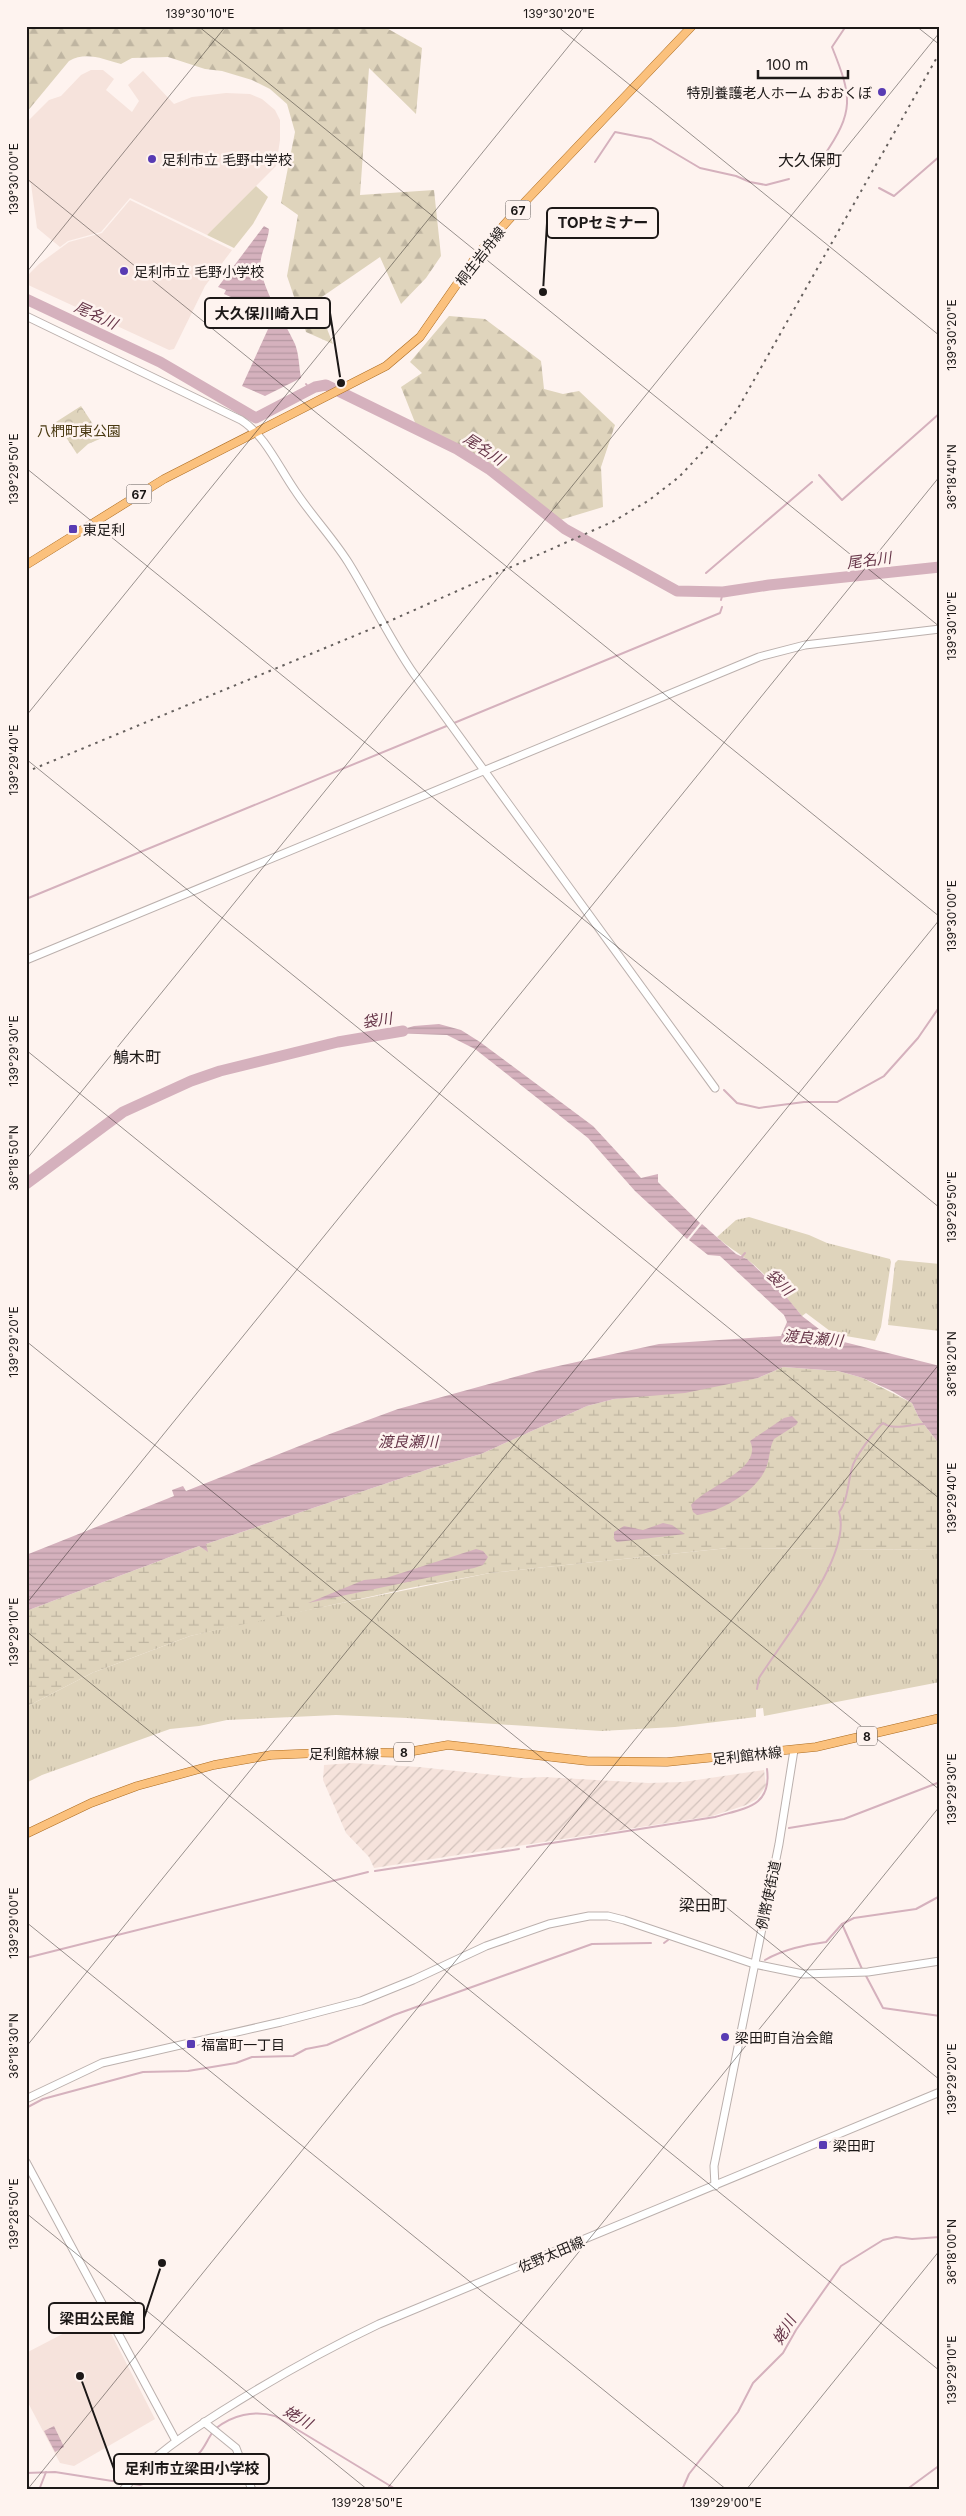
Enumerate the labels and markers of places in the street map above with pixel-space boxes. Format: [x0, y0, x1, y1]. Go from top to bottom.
place label: 特別養護老人ホーム おおくぼ [686, 84, 872, 101]
marker: 特別養護老人ホーム おおくぼ [876, 86, 888, 98]
place label: 足利市立 毛野中学校 [162, 151, 292, 168]
marker: 足利市立 毛野中学校 [146, 153, 158, 165]
callout: TOPセミナー [547, 208, 658, 238]
place label: 足利市立 毛野小学校 [134, 263, 264, 280]
marker: 足利市立 毛野小学校 [118, 265, 130, 277]
callout: 大久保川崎入口 [205, 298, 330, 328]
place label: 東足利 [83, 521, 125, 538]
marker: 東足利 [67, 523, 79, 535]
place label: 梁田町自治会館 [735, 2029, 833, 2046]
marker: 梁田町自治会館 [719, 2031, 731, 2043]
place label: 福富町一丁目 [201, 2036, 285, 2053]
marker: 福富町一丁目 [185, 2038, 197, 2050]
place label: 梁田町 [833, 2137, 875, 2154]
marker: 梁田町 [817, 2139, 829, 2151]
callout: 梁田公民館 [49, 2303, 144, 2333]
callout: 足利市立梁田小学校 [114, 2454, 269, 2484]

